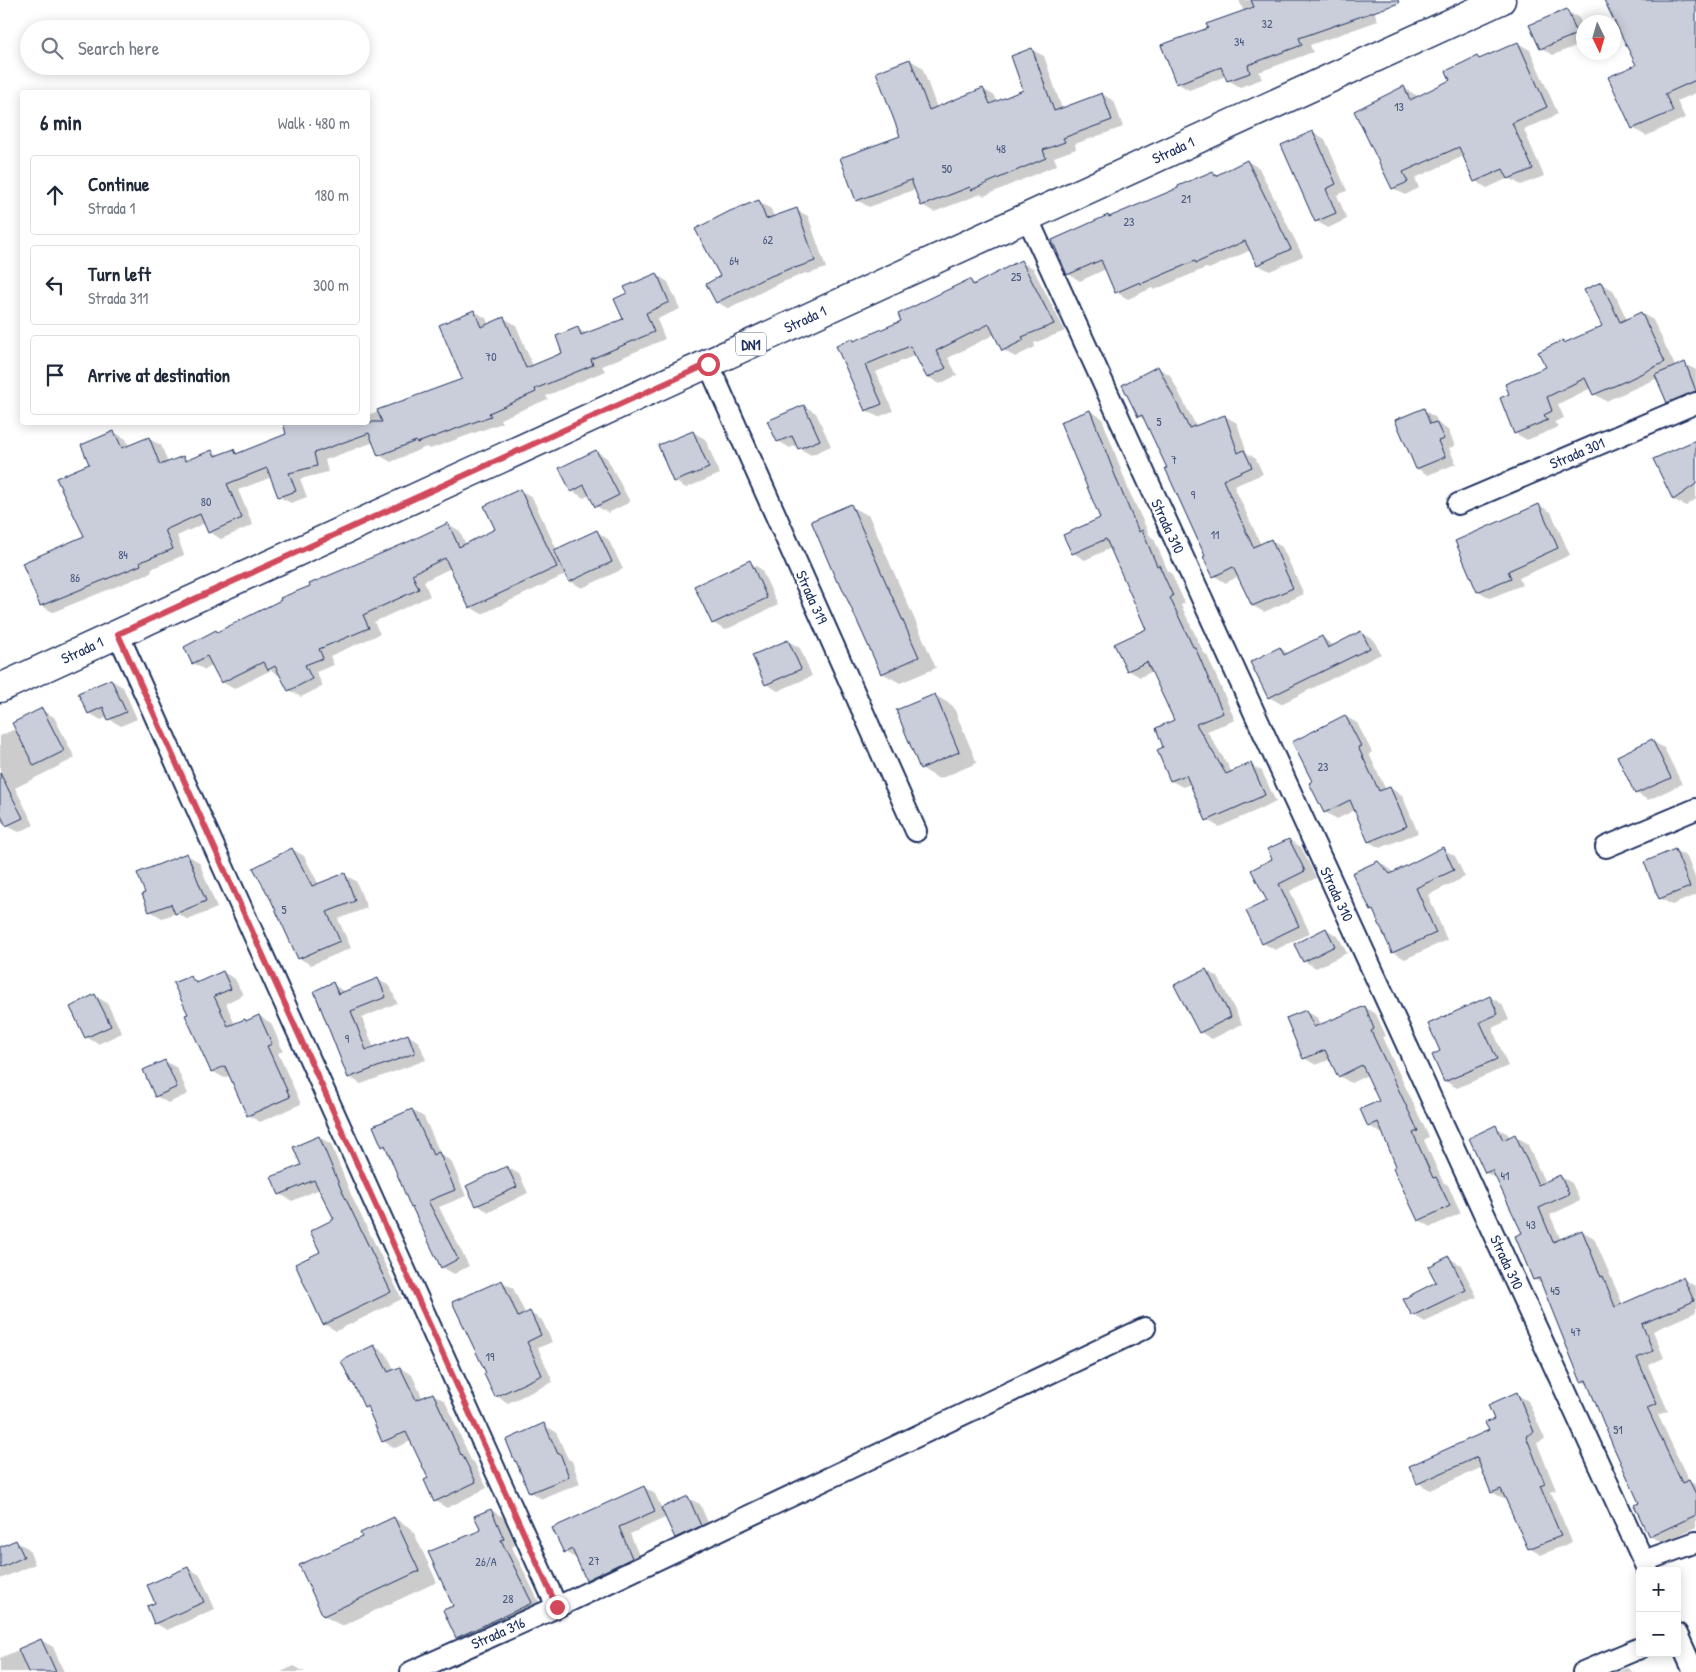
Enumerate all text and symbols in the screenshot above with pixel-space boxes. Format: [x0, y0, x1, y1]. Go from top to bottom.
house number: 32 [1262, 15, 1273, 32]
north arrow [1576, 15, 1621, 60]
search box [20, 20, 370, 75]
house number: 34 [1234, 33, 1244, 50]
icon: search [38, 34, 66, 62]
text: Search here [78, 35, 159, 61]
house number: 13 [1394, 98, 1404, 115]
text: 6 min [40, 108, 82, 137]
text: Walk · 480 m [278, 112, 350, 134]
street label: Strada 1 [1148, 131, 1198, 169]
house number: 48 [996, 140, 1006, 157]
house number: 50 [942, 160, 952, 177]
text: Continue [88, 171, 149, 197]
icon: ahead [41, 181, 69, 209]
text: 180 m [315, 184, 349, 206]
house number: 21 [1181, 190, 1191, 207]
text: Strada 1 [88, 197, 135, 219]
house number: 23 [1124, 213, 1135, 230]
house number: 62 [763, 231, 774, 248]
house number: 64 [729, 252, 739, 269]
text: Turn left [88, 261, 151, 287]
house number: 25 [1011, 268, 1021, 285]
icon: left [41, 271, 69, 299]
text: 300 m [313, 274, 349, 296]
text: Strada 311 [88, 287, 148, 309]
street label: Strada 1 [780, 300, 830, 338]
road number: DN1 [736, 332, 766, 356]
house number: 70 [485, 348, 497, 365]
route start [697, 353, 720, 376]
icon: arrive [41, 361, 69, 389]
text: Arrive at destination [88, 362, 230, 388]
house number: 5 [1156, 413, 1162, 430]
street label: Strada 301 [1546, 432, 1608, 474]
house number: 7 [1171, 451, 1177, 468]
house number: 9 [1191, 486, 1196, 503]
house number: 80 [201, 493, 211, 510]
street label: Strada 310 [1146, 495, 1190, 557]
house number: 11 [1211, 526, 1219, 543]
house number: 84 [118, 546, 128, 563]
street label: Strada 319 [791, 567, 833, 628]
house number: 86 [70, 569, 80, 586]
street label: Strada 1 [57, 631, 107, 669]
house number: 23 [1318, 758, 1329, 775]
street label: Strada 310 [1315, 863, 1359, 925]
house number: 5 [281, 901, 287, 918]
house number: 9 [345, 1030, 350, 1047]
house number: 41 [1501, 1167, 1509, 1184]
house number: 43 [1526, 1216, 1536, 1233]
street label: Strada 310 [1485, 1231, 1529, 1293]
house number: 45 [1550, 1282, 1560, 1299]
house number: 47 [1571, 1323, 1581, 1340]
house number: 19 [486, 1348, 495, 1365]
house number: 51 [1613, 1421, 1623, 1438]
house number: 27 [588, 1552, 600, 1569]
house number: 26/A [475, 1553, 497, 1570]
map controls [1636, 1567, 1681, 1657]
button: + [1636, 1567, 1681, 1612]
house number: 28 [503, 1590, 513, 1607]
route end [546, 1596, 569, 1619]
street label: Strada 316 [468, 1612, 528, 1654]
button: − [1636, 1612, 1681, 1657]

